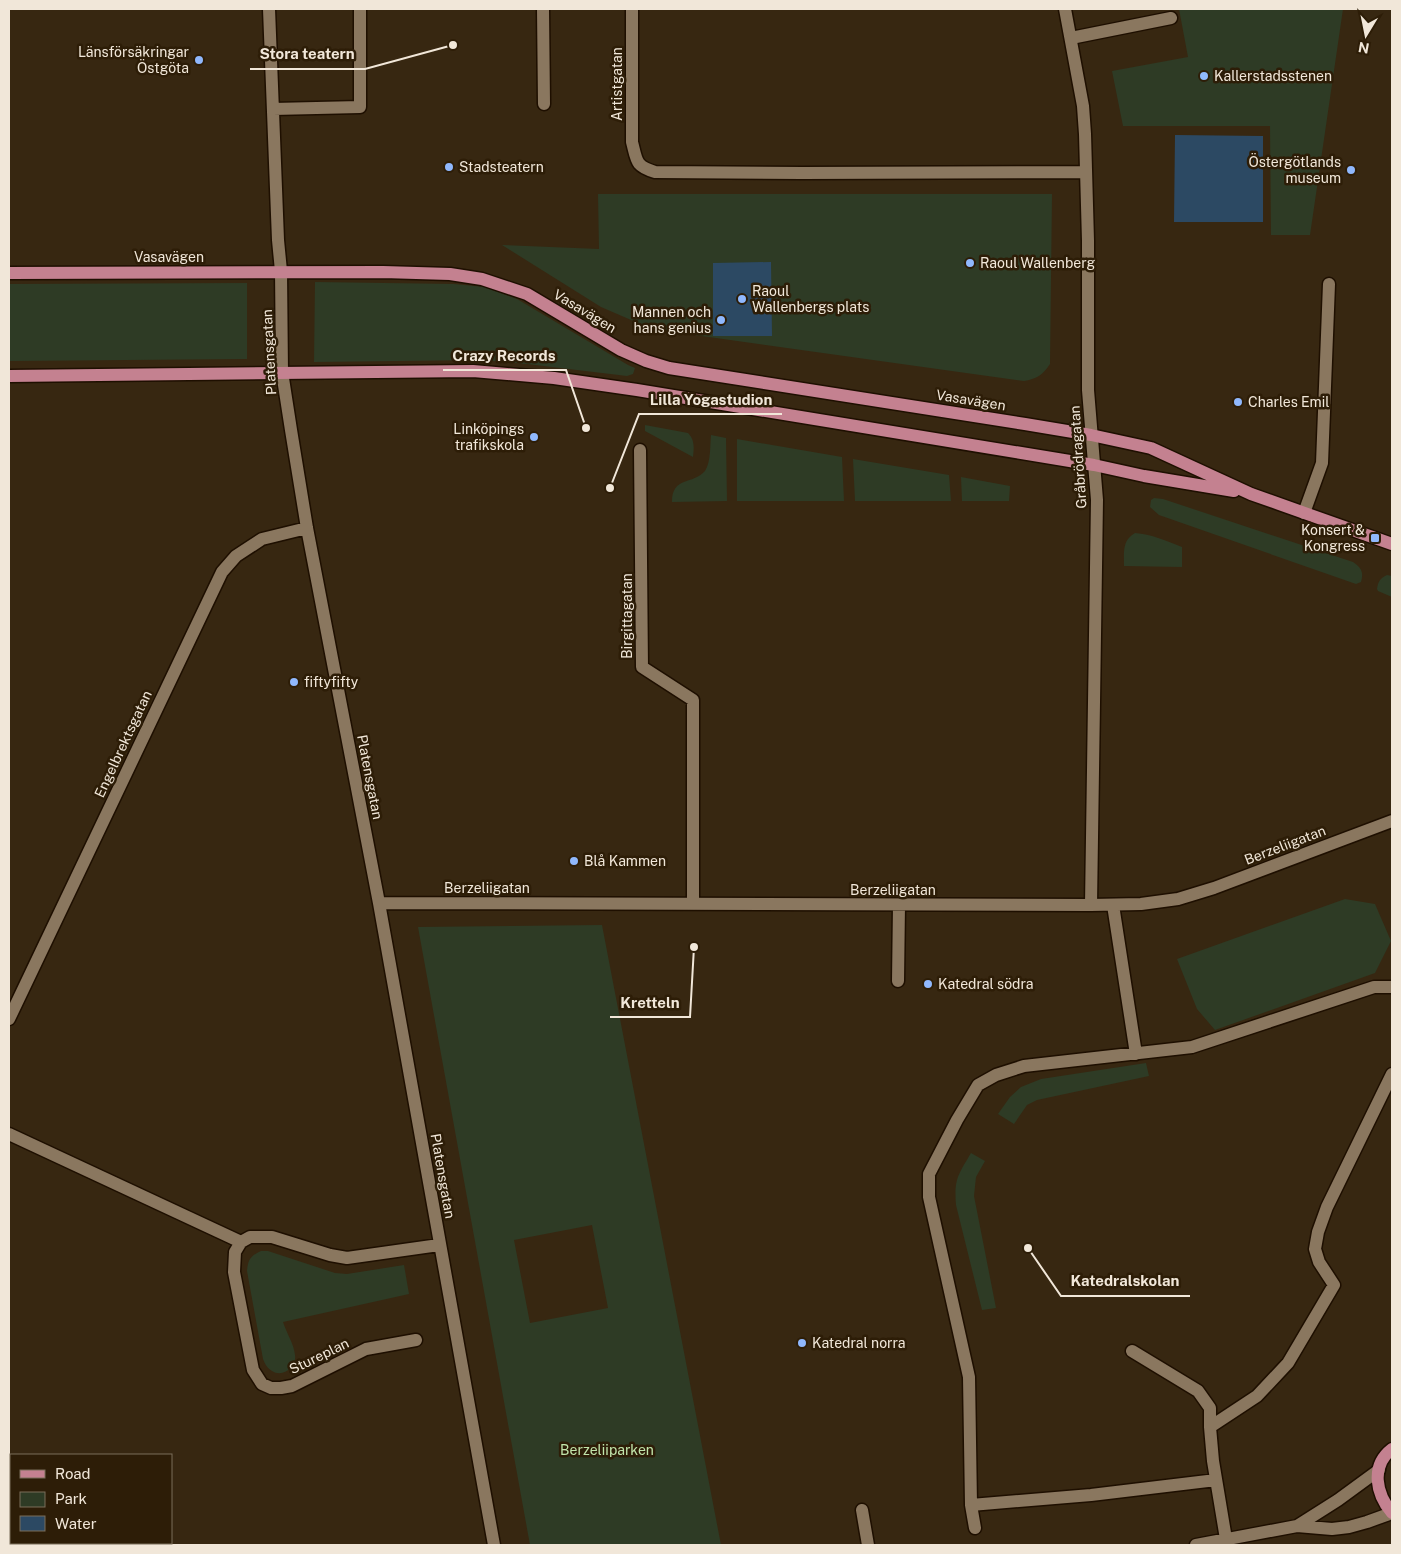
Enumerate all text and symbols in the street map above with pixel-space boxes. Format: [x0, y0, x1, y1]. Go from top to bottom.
north arrow [1341, 10, 1391, 60]
callout: Stora teatern [250, 39, 365, 69]
text: N [1357, 39, 1371, 57]
place label: Länsförsäkringar Östgöta [78, 44, 189, 76]
text: Stora teatern [259, 45, 355, 62]
street label: Artistgatan [609, 47, 625, 121]
marker: Länsförsäkringar Östgöta [193, 54, 205, 66]
place label: Kallerstadsstenen [1214, 68, 1332, 84]
marker: Kallerstadsstenen [1198, 70, 1210, 82]
place label: Östergötlands museum [1248, 152, 1341, 186]
place label: Stadsteatern [459, 159, 544, 175]
marker: Stadsteatern [443, 161, 455, 173]
marker: Östergötlands museum [1345, 164, 1357, 176]
street label: Vasavägen [134, 249, 204, 265]
place label: Raoul Wallenberg [980, 255, 1095, 271]
marker: Raoul Wallenberg [964, 257, 976, 269]
place label: Raoul Wallenbergs plats [752, 283, 869, 315]
street label: Vasavägen [551, 286, 619, 336]
marker: Raoul Wallenbergs plats [736, 293, 748, 305]
place label: Mannen och hans genius [632, 304, 711, 336]
street label: Platensgatan [259, 309, 279, 395]
marker: Mannen och hans genius [715, 314, 727, 326]
callout: Crazy Records [443, 340, 566, 370]
text: Crazy Records [452, 347, 556, 364]
callout: Lilla Yogastudion [639, 384, 782, 414]
street label: Vasavägen [935, 387, 1007, 413]
text: Lilla Yogastudion [650, 391, 772, 408]
place label: Charles Emil [1248, 394, 1330, 410]
marker: Charles Emil [1232, 396, 1244, 408]
street label: Gråbrödragatan [1066, 405, 1090, 509]
place label: Linköpings trafikskola [453, 421, 524, 453]
marker: Linköpings trafikskola [528, 431, 540, 443]
place label: Konsert & Kongress [1301, 522, 1365, 554]
marker: Konsert & Kongress [1369, 532, 1381, 544]
street label: Birgittagatan [619, 573, 635, 659]
place label: fiftyfifty [304, 674, 359, 690]
marker: fiftyfifty [288, 676, 300, 688]
street label: Engelbrektsgatan [91, 688, 155, 800]
street label: Platensgatan [354, 733, 386, 821]
street label: Berzeliigatan [1242, 822, 1328, 868]
place label: Blå Kammen [584, 853, 666, 869]
marker: Blå Kammen [568, 855, 580, 867]
street label: Berzeliigatan [444, 880, 530, 896]
street label: Berzeliigatan [850, 882, 936, 898]
place label: Katedral södra [938, 976, 1034, 992]
marker: Katedral södra [922, 978, 934, 990]
callout: Kretteln [610, 987, 690, 1017]
text: Kretteln [620, 994, 680, 1011]
street label: Platensgatan [428, 1132, 458, 1220]
callout: Katedralskolan [1061, 1266, 1190, 1296]
text: Katedralskolan [1071, 1272, 1180, 1289]
street label: Stureplan [287, 1335, 351, 1377]
place label: Katedral norra [812, 1335, 906, 1351]
marker: Katedral norra [796, 1337, 808, 1349]
park label: Berzeliiparken [560, 1442, 654, 1458]
legend [10, 1454, 172, 1544]
text: Road [55, 1465, 91, 1482]
text: Park [55, 1490, 87, 1507]
text: Water [55, 1515, 97, 1532]

